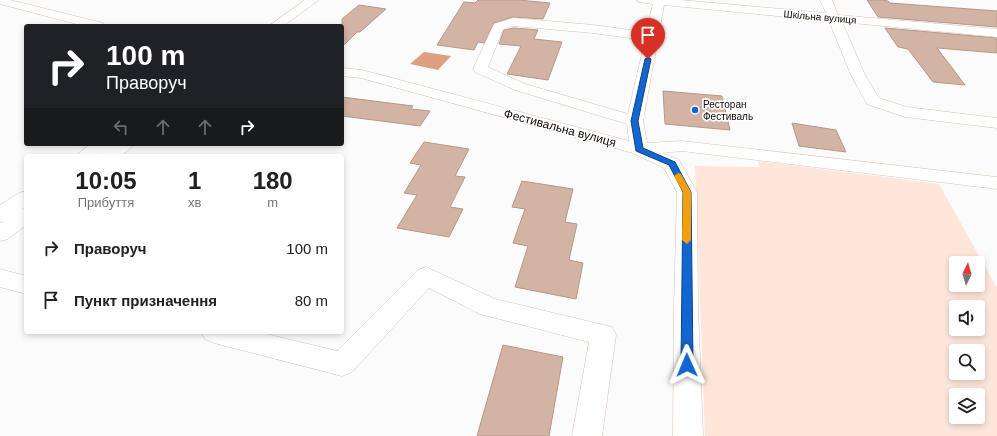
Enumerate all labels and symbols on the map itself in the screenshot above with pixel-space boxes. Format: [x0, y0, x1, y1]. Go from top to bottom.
street label: Шкільна вулиця [783, 8, 857, 26]
pin [631, 18, 665, 59]
place label: Ресторан Фестиваль [703, 99, 753, 122]
marker: Ресторан Фестиваль [690, 105, 700, 115]
street label: Фестивальна вулиця [502, 106, 618, 150]
north arrow [949, 256, 985, 292]
position arrow [666, 344, 708, 386]

